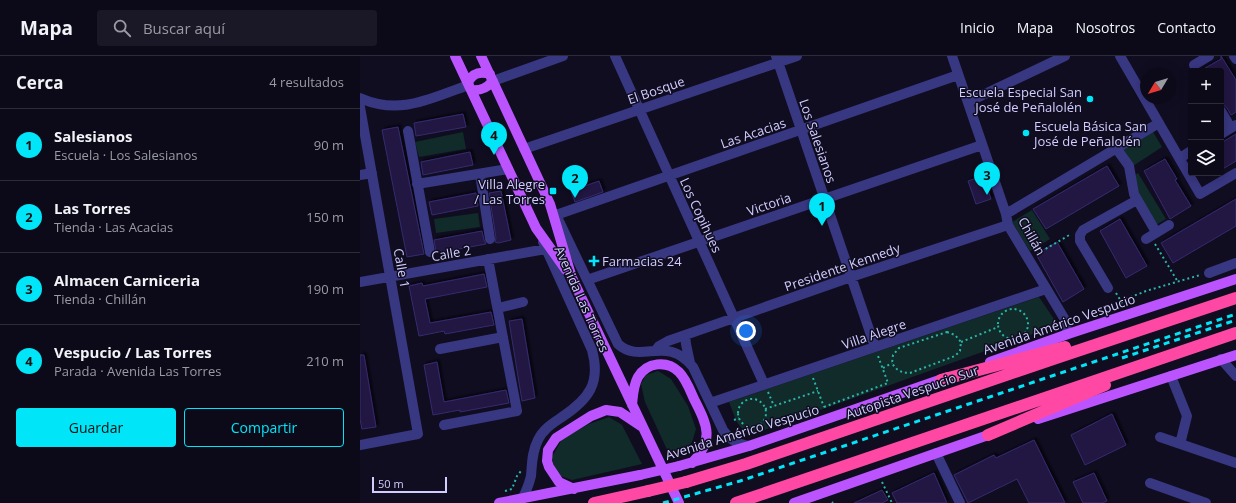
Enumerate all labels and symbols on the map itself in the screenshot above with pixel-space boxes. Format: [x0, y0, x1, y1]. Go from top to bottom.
north arrow [1140, 68, 1176, 104]
street label: El Bosque [625, 72, 687, 108]
place label: Escuela Especial San José de Peñalolén [959, 83, 1082, 116]
marker: Escuela Especial San José de Peñalolén [1085, 94, 1095, 104]
street label: Los Salesianos [795, 97, 841, 185]
street label: Las Acacias [718, 113, 788, 153]
place label: Escuela Básica San José de Peñalolén [1032, 117, 1147, 150]
pin: 4 [481, 122, 507, 155]
marker: Escuela Básica San José de Peñalolén [1021, 128, 1031, 138]
pin: 3 [974, 162, 1000, 195]
pin: 2 [562, 165, 588, 198]
place label: Villa Alegre / Las Torres [474, 175, 545, 208]
street label: Los Copihues [676, 175, 726, 255]
marker: Villa Alegre / Las Torres [548, 186, 558, 196]
street label: Victoria [745, 188, 793, 220]
pin: 1 [809, 193, 835, 226]
street label: Chillán [1014, 214, 1050, 258]
street label: Presidente Kennedy [782, 239, 903, 295]
street label: Calle 2 [430, 241, 472, 265]
street label: Avenida Las Torres [550, 243, 614, 355]
street label: Calle 1 [390, 247, 414, 289]
place label: Farmacias 24 [602, 252, 682, 270]
marker: Farmacias 24 [589, 256, 599, 266]
street label: Avenida Américo Vespucio [980, 289, 1138, 359]
street label: Villa Alegre [840, 315, 908, 353]
your location [736, 321, 756, 341]
street label: Autopista Vespucio Sur [843, 361, 982, 423]
street label: Avenida Américo Vespucio [663, 400, 821, 464]
scale bar [372, 475, 447, 494]

